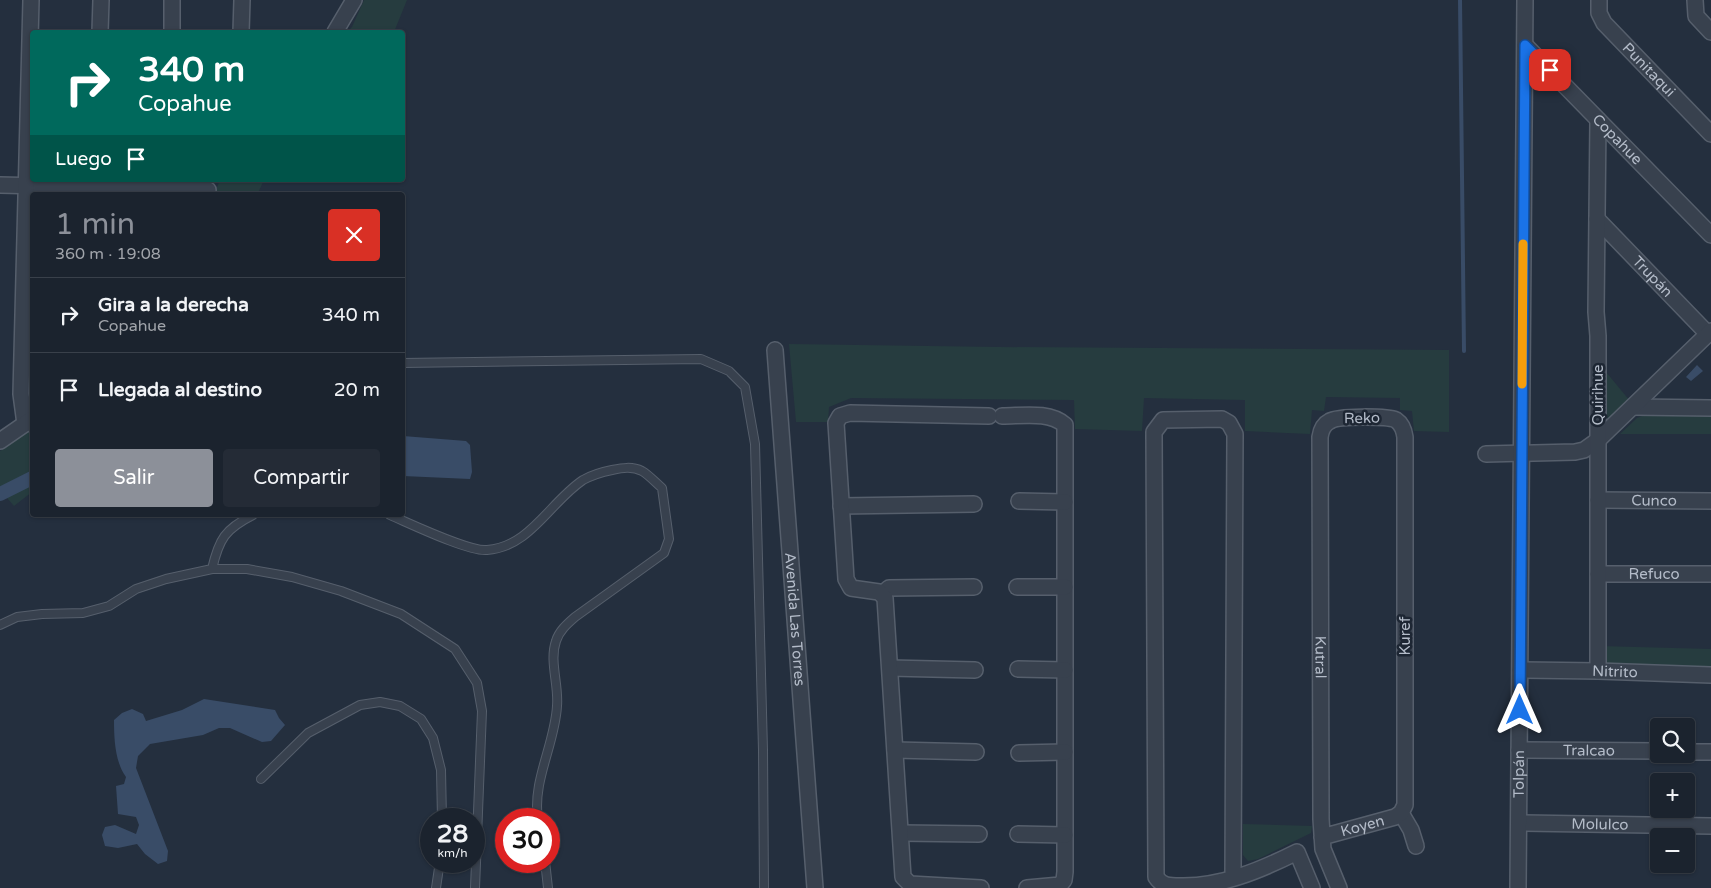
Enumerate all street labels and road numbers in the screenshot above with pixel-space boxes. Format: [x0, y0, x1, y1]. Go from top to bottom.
street label: Punitaqui [1619, 39, 1679, 101]
street label: Copahue [1589, 110, 1646, 168]
street label: Trupán [1629, 252, 1676, 301]
street label: Quirihue [1589, 364, 1607, 426]
street label: Reko [1344, 409, 1380, 427]
street label: Cunco [1631, 491, 1677, 510]
street label: Avenida Las Torres [781, 552, 809, 687]
street label: Refuco [1628, 565, 1680, 583]
street label: Kuref [1396, 616, 1414, 655]
street label: Kutral [1312, 636, 1330, 679]
street label: Nitrito [1592, 662, 1638, 681]
street label: Tralcao [1563, 741, 1615, 760]
street label: Tolpán [1510, 750, 1528, 798]
street label: Koyen [1339, 811, 1386, 840]
street label: Molulco [1571, 815, 1629, 834]

